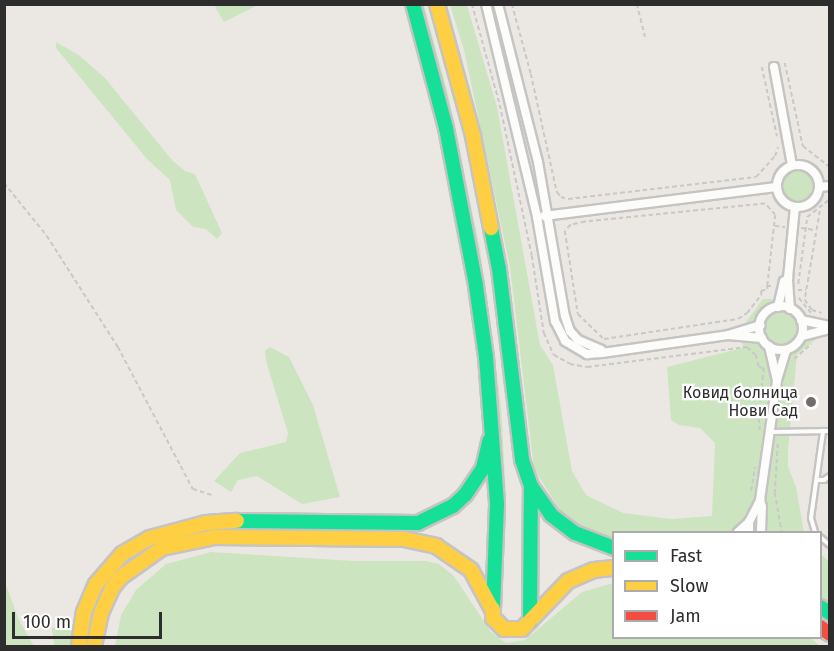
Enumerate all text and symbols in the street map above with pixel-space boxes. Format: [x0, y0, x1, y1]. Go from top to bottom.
place label: Ковид болница Нови Сад [683, 383, 798, 421]
marker: Ковид болница Нови Сад [802, 393, 820, 411]
legend [612, 531, 822, 639]
text: Fast [670, 545, 702, 567]
text: Slow [670, 575, 708, 597]
scale bar [15, 600, 165, 638]
text: Jam [670, 605, 701, 627]
text: 100 m [23, 611, 71, 633]

